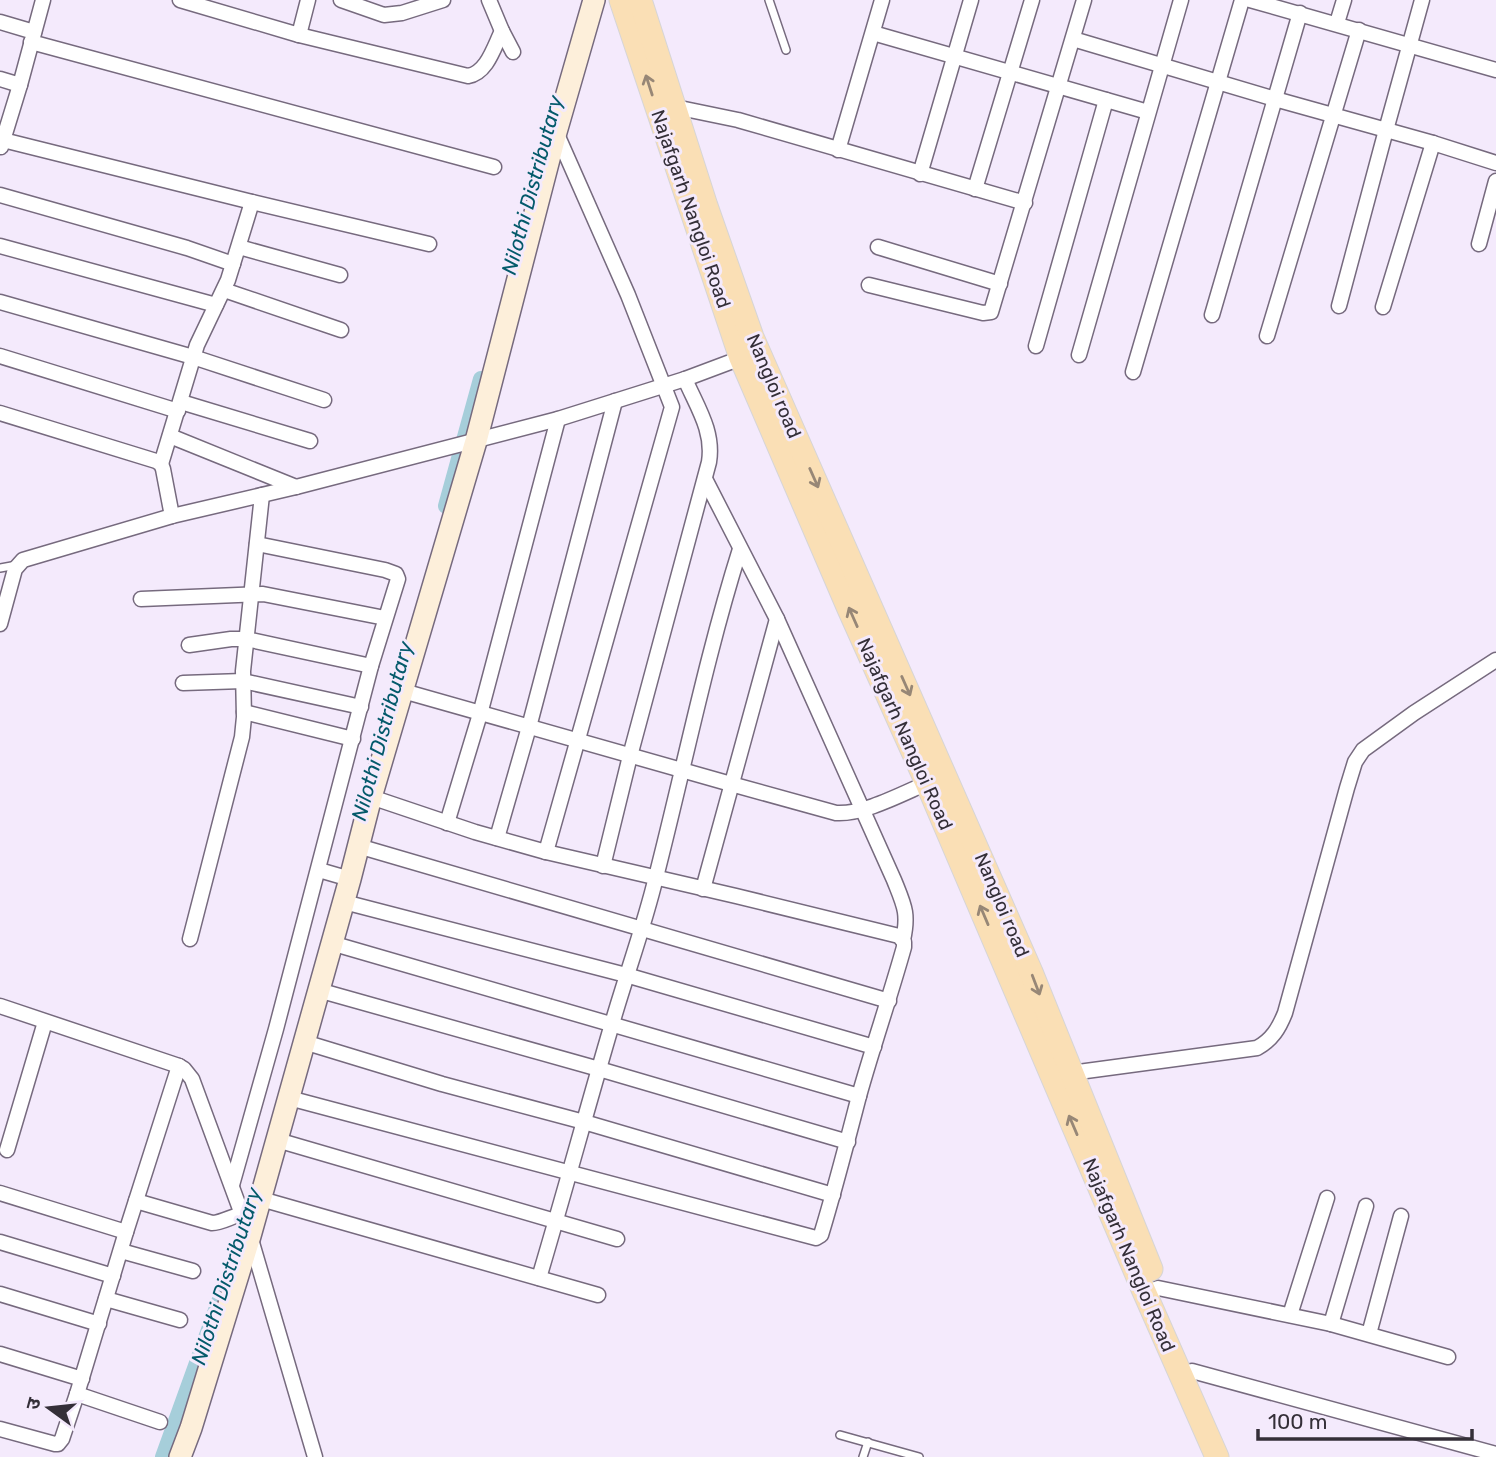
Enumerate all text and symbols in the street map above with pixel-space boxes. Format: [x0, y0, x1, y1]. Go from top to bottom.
one-way arrow [642, 74, 655, 96]
water label: Nilothi Distributary [496, 91, 568, 277]
street label: Najafgarh Nangloi Road [646, 107, 736, 311]
street label: Nangloi road [742, 330, 806, 442]
one-way arrow [808, 467, 821, 488]
one-way arrow [846, 607, 859, 628]
street label: Najafgarh Nangloi Road [852, 634, 958, 834]
water label: Nilothi Distributary [346, 637, 418, 823]
one-way arrow [900, 675, 913, 696]
street label: Nangloi road [970, 849, 1034, 961]
one-way arrow [976, 905, 989, 926]
one-way arrow [1030, 973, 1043, 995]
one-way arrow [1065, 1114, 1078, 1136]
street label: Najafgarh Nangloi Road [1078, 1155, 1180, 1355]
water label: Nilothi Distributary [186, 1183, 267, 1368]
north arrow [14, 1373, 84, 1443]
text: उ [21, 1395, 46, 1412]
scale bar [1258, 1398, 1472, 1442]
text: 100 m [1268, 1409, 1327, 1434]

